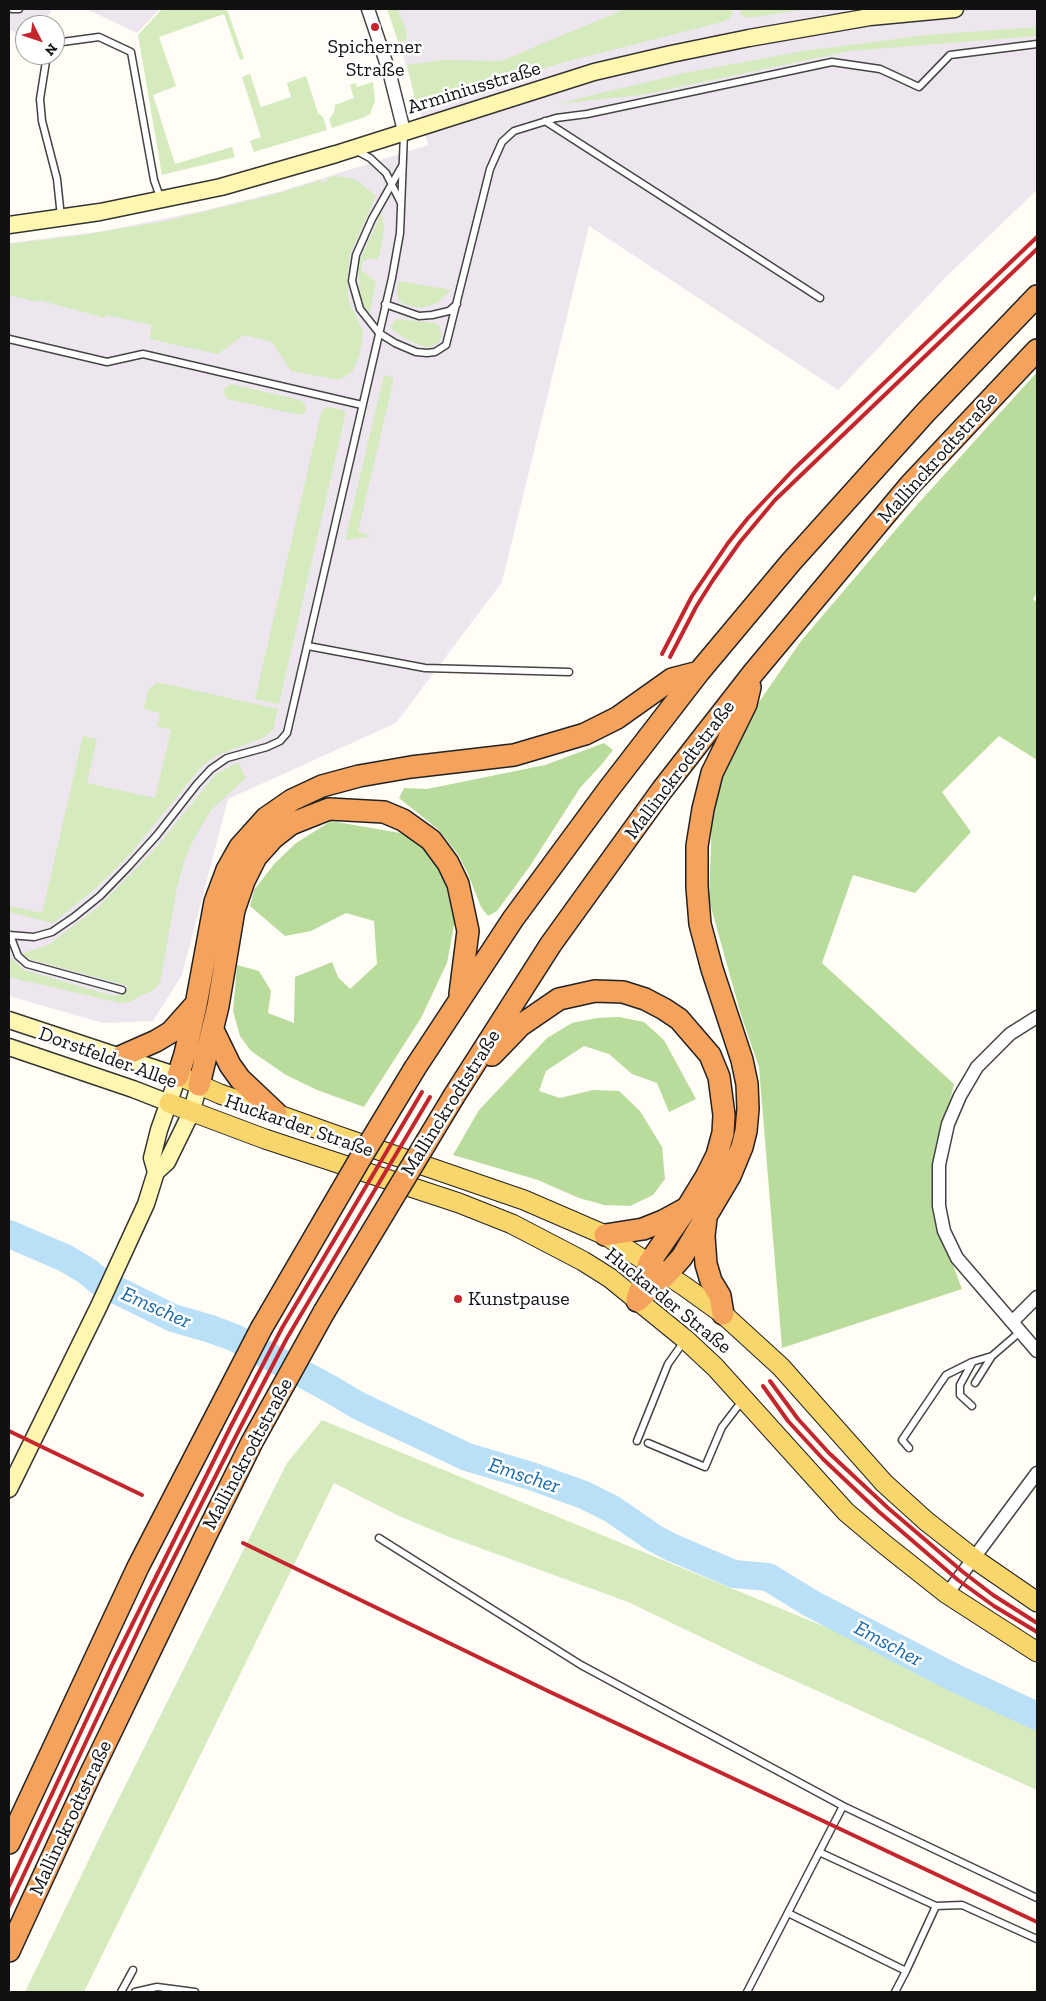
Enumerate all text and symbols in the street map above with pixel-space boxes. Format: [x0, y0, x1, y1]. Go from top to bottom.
north arrow [15, 15, 65, 65]
marker: Spicherner Straße [369, 21, 381, 33]
place label: Spicherner Straße [328, 35, 422, 82]
text: N [41, 40, 61, 59]
street label: Arminiusstraße [405, 56, 543, 120]
street label: Mallinckrodtstraße [873, 387, 1003, 529]
street label: Mallinckrodtstraße [620, 696, 740, 844]
street label: Dorstfelder Allee [35, 1022, 181, 1094]
street label: Mallinckrodtstraße [396, 1025, 506, 1181]
street label: Huckarder Straße [222, 1089, 376, 1163]
street label: Huckarder Straße [600, 1243, 736, 1359]
water label: Emscher [117, 1282, 195, 1334]
place label: Kunstpause [468, 1287, 570, 1311]
marker: Kunstpause [452, 1293, 464, 1305]
street label: Mallinckrodtstraße [198, 1374, 298, 1534]
water label: Emscher [485, 1453, 563, 1499]
water label: Emscher [850, 1616, 926, 1672]
street label: Mallinckrodtstraße [25, 1737, 117, 1899]

